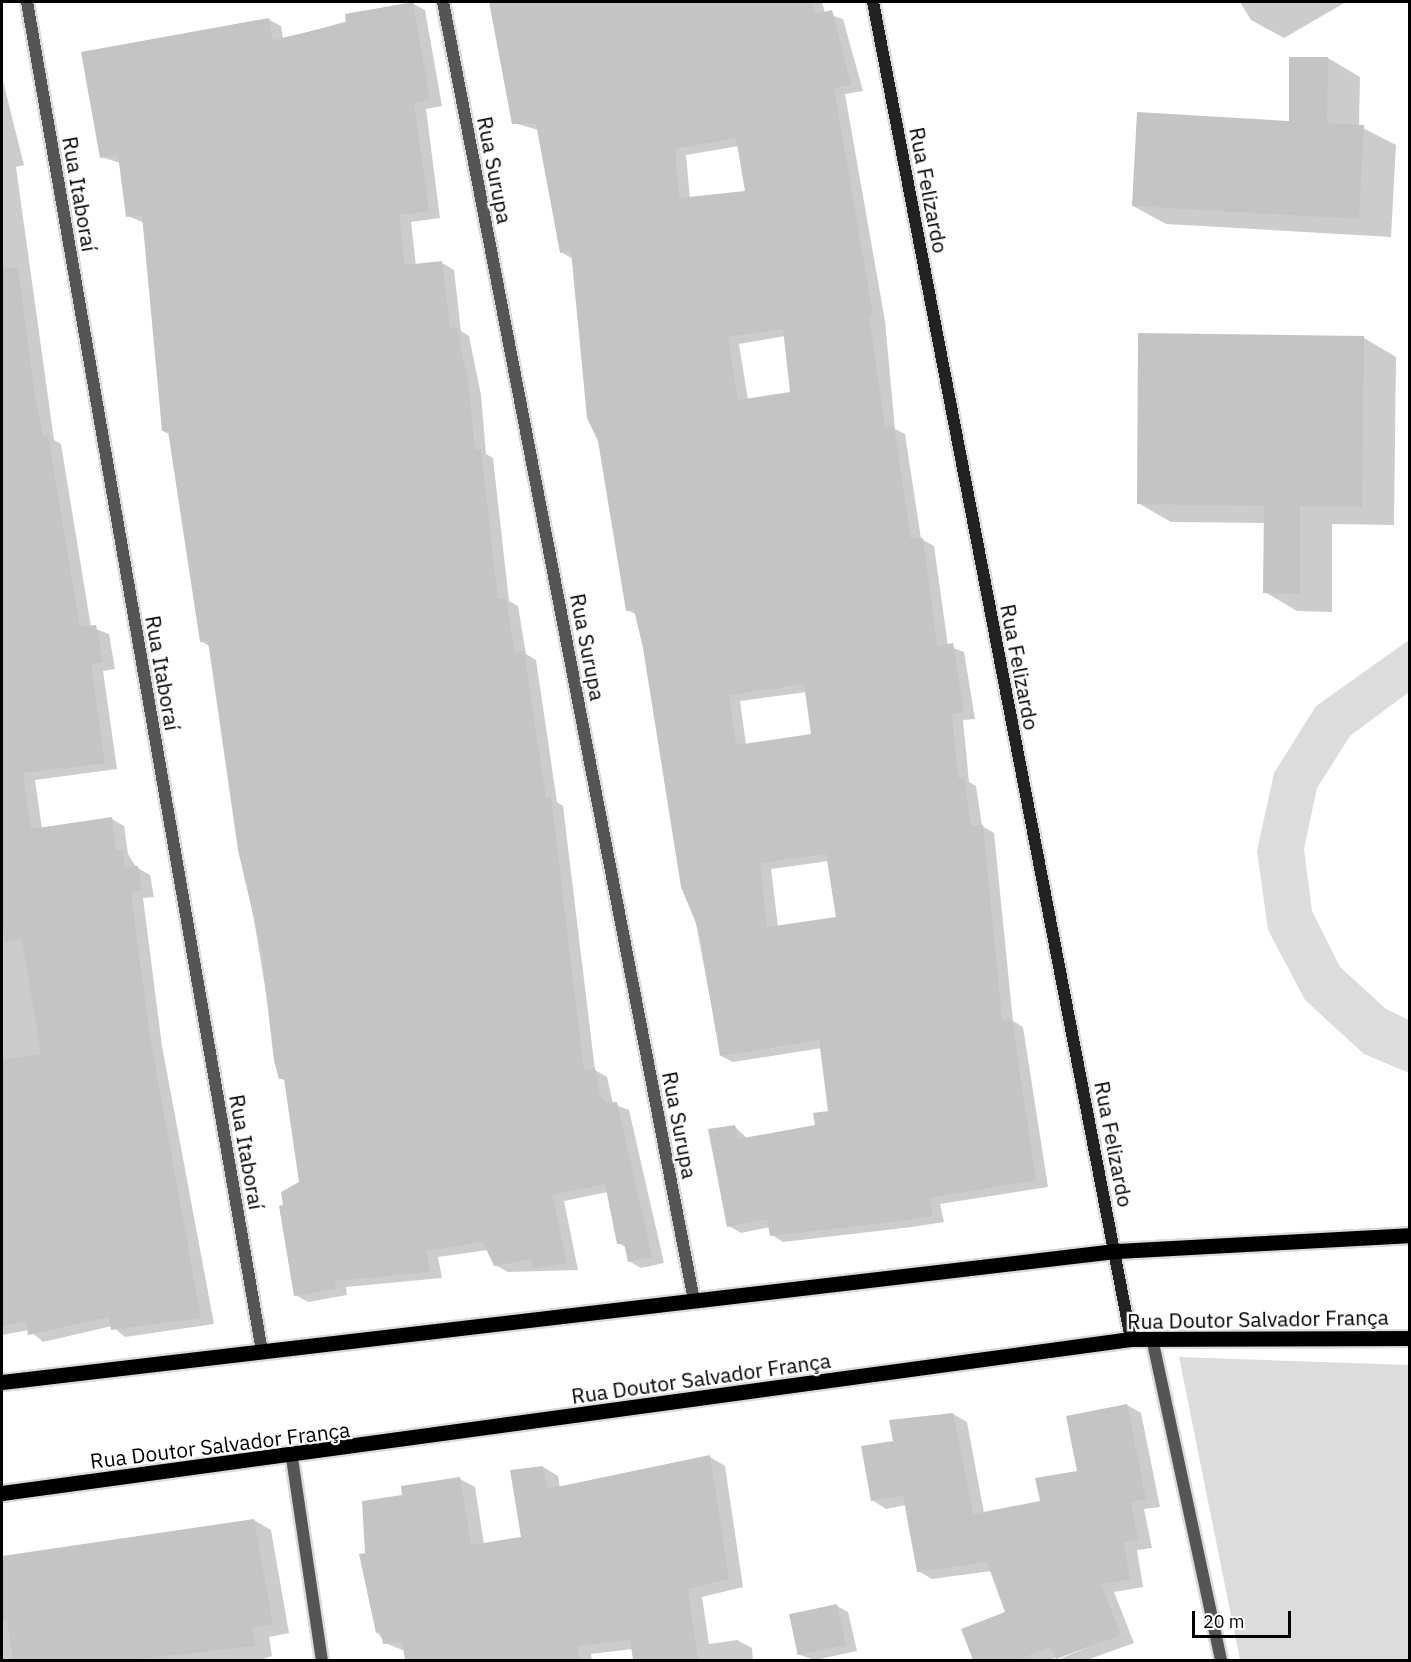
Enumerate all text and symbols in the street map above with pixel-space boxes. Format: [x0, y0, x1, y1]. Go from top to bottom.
street label: Rua Surupa [472, 114, 518, 226]
street label: Rua Felizardo [904, 125, 954, 255]
street label: Rua Itaboraí [57, 134, 103, 254]
street label: Rua Surupa [565, 591, 611, 703]
street label: Rua Felizardo [995, 602, 1045, 732]
street label: Rua Itaboraí [140, 613, 186, 733]
street label: Rua Surupa [657, 1069, 703, 1181]
street label: Rua Felizardo [1089, 1079, 1139, 1209]
street label: Rua Itaboraí [224, 1092, 270, 1212]
street label: Rua Doutor Salvador França [1127, 1304, 1389, 1334]
street label: Rua Doutor Salvador França [570, 1347, 832, 1409]
street label: Rua Doutor Salvador França [89, 1417, 351, 1473]
scale bar [1195, 1599, 1294, 1637]
text: 20 m [1203, 1610, 1245, 1633]

